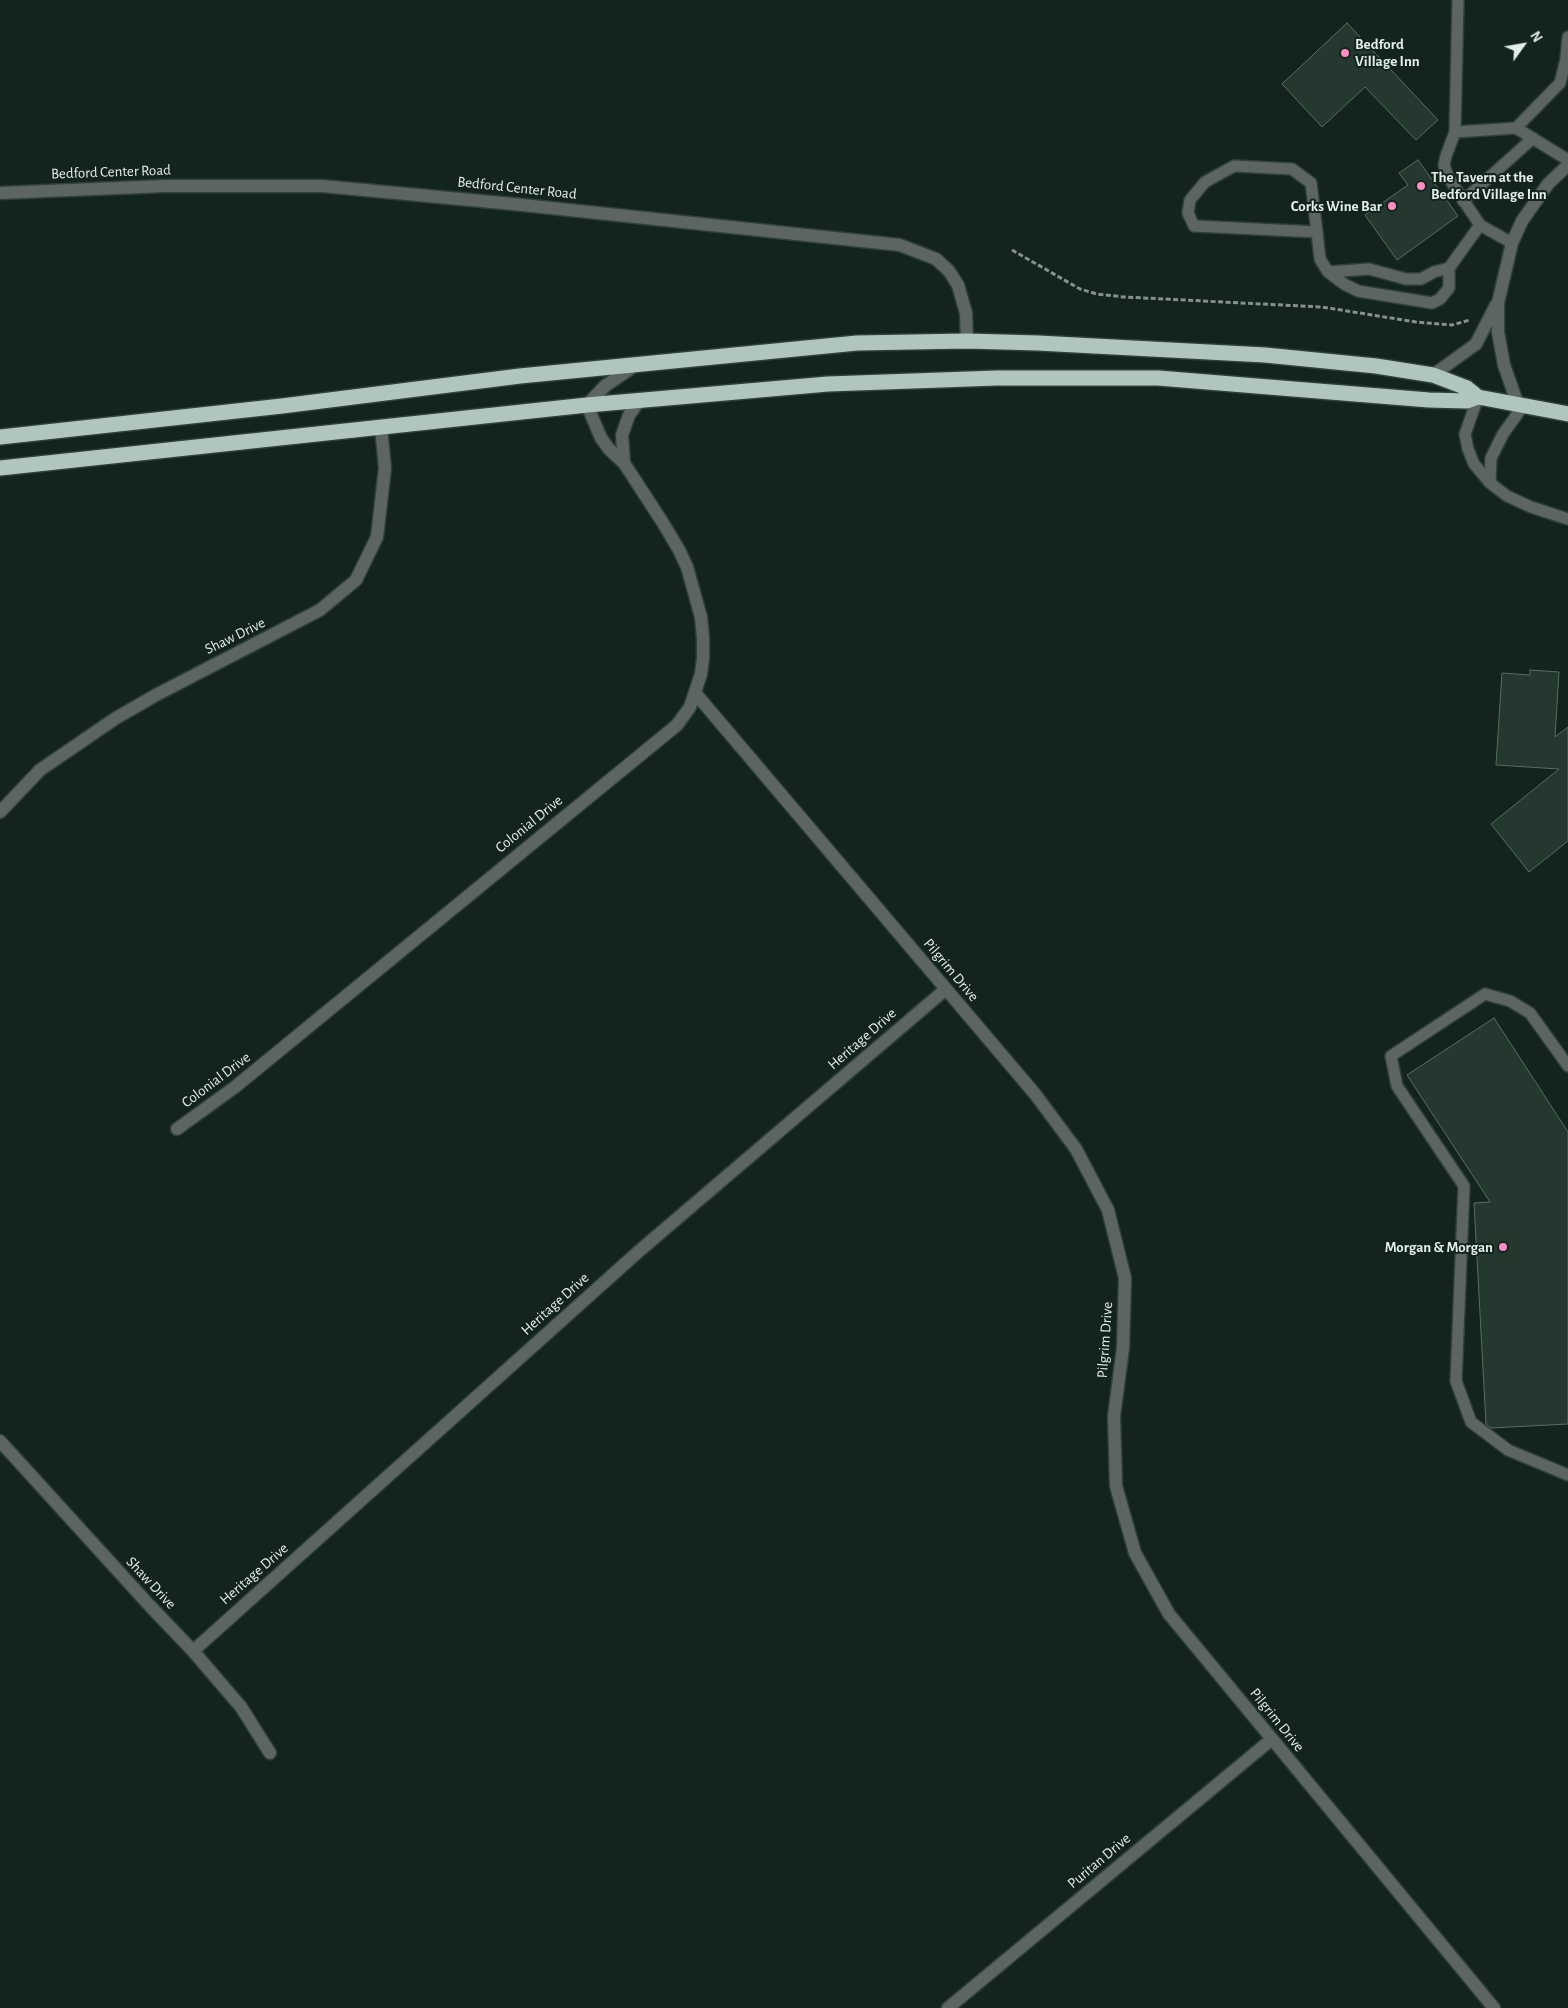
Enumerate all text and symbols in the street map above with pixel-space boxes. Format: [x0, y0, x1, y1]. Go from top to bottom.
north arrow [1498, 20, 1548, 70]
text: N [1527, 29, 1544, 45]
place label: Bedford Village Inn [1355, 35, 1420, 70]
marker: Bedford Village Inn [1339, 47, 1351, 59]
street label: Bedford Center Road [51, 161, 171, 183]
place label: The Tavern at the Bedford Village Inn [1431, 168, 1547, 203]
street label: Bedford Center Road [456, 173, 578, 203]
marker: The Tavern at the Bedford Village Inn [1415, 180, 1427, 192]
place label: Corks Wine Bar [1291, 197, 1382, 215]
marker: Corks Wine Bar [1386, 200, 1398, 212]
street label: Shaw Drive [202, 614, 268, 658]
street label: Colonial Drive [492, 791, 566, 857]
street label: Pilgrim Drive [919, 935, 983, 1005]
street label: Heritage Drive [824, 1004, 900, 1074]
street label: Colonial Drive [178, 1048, 254, 1112]
place label: Morgan & Morgan [1385, 1238, 1493, 1256]
marker: Morgan & Morgan [1497, 1241, 1509, 1253]
street label: Heritage Drive [517, 1269, 593, 1339]
street label: Pilgrim Drive [1093, 1301, 1117, 1379]
street label: Heritage Drive [216, 1539, 292, 1609]
street label: Shaw Drive [122, 1553, 180, 1613]
street label: Pilgrim Drive [1246, 1685, 1308, 1755]
street label: Puritan Drive [1064, 1830, 1134, 1892]

